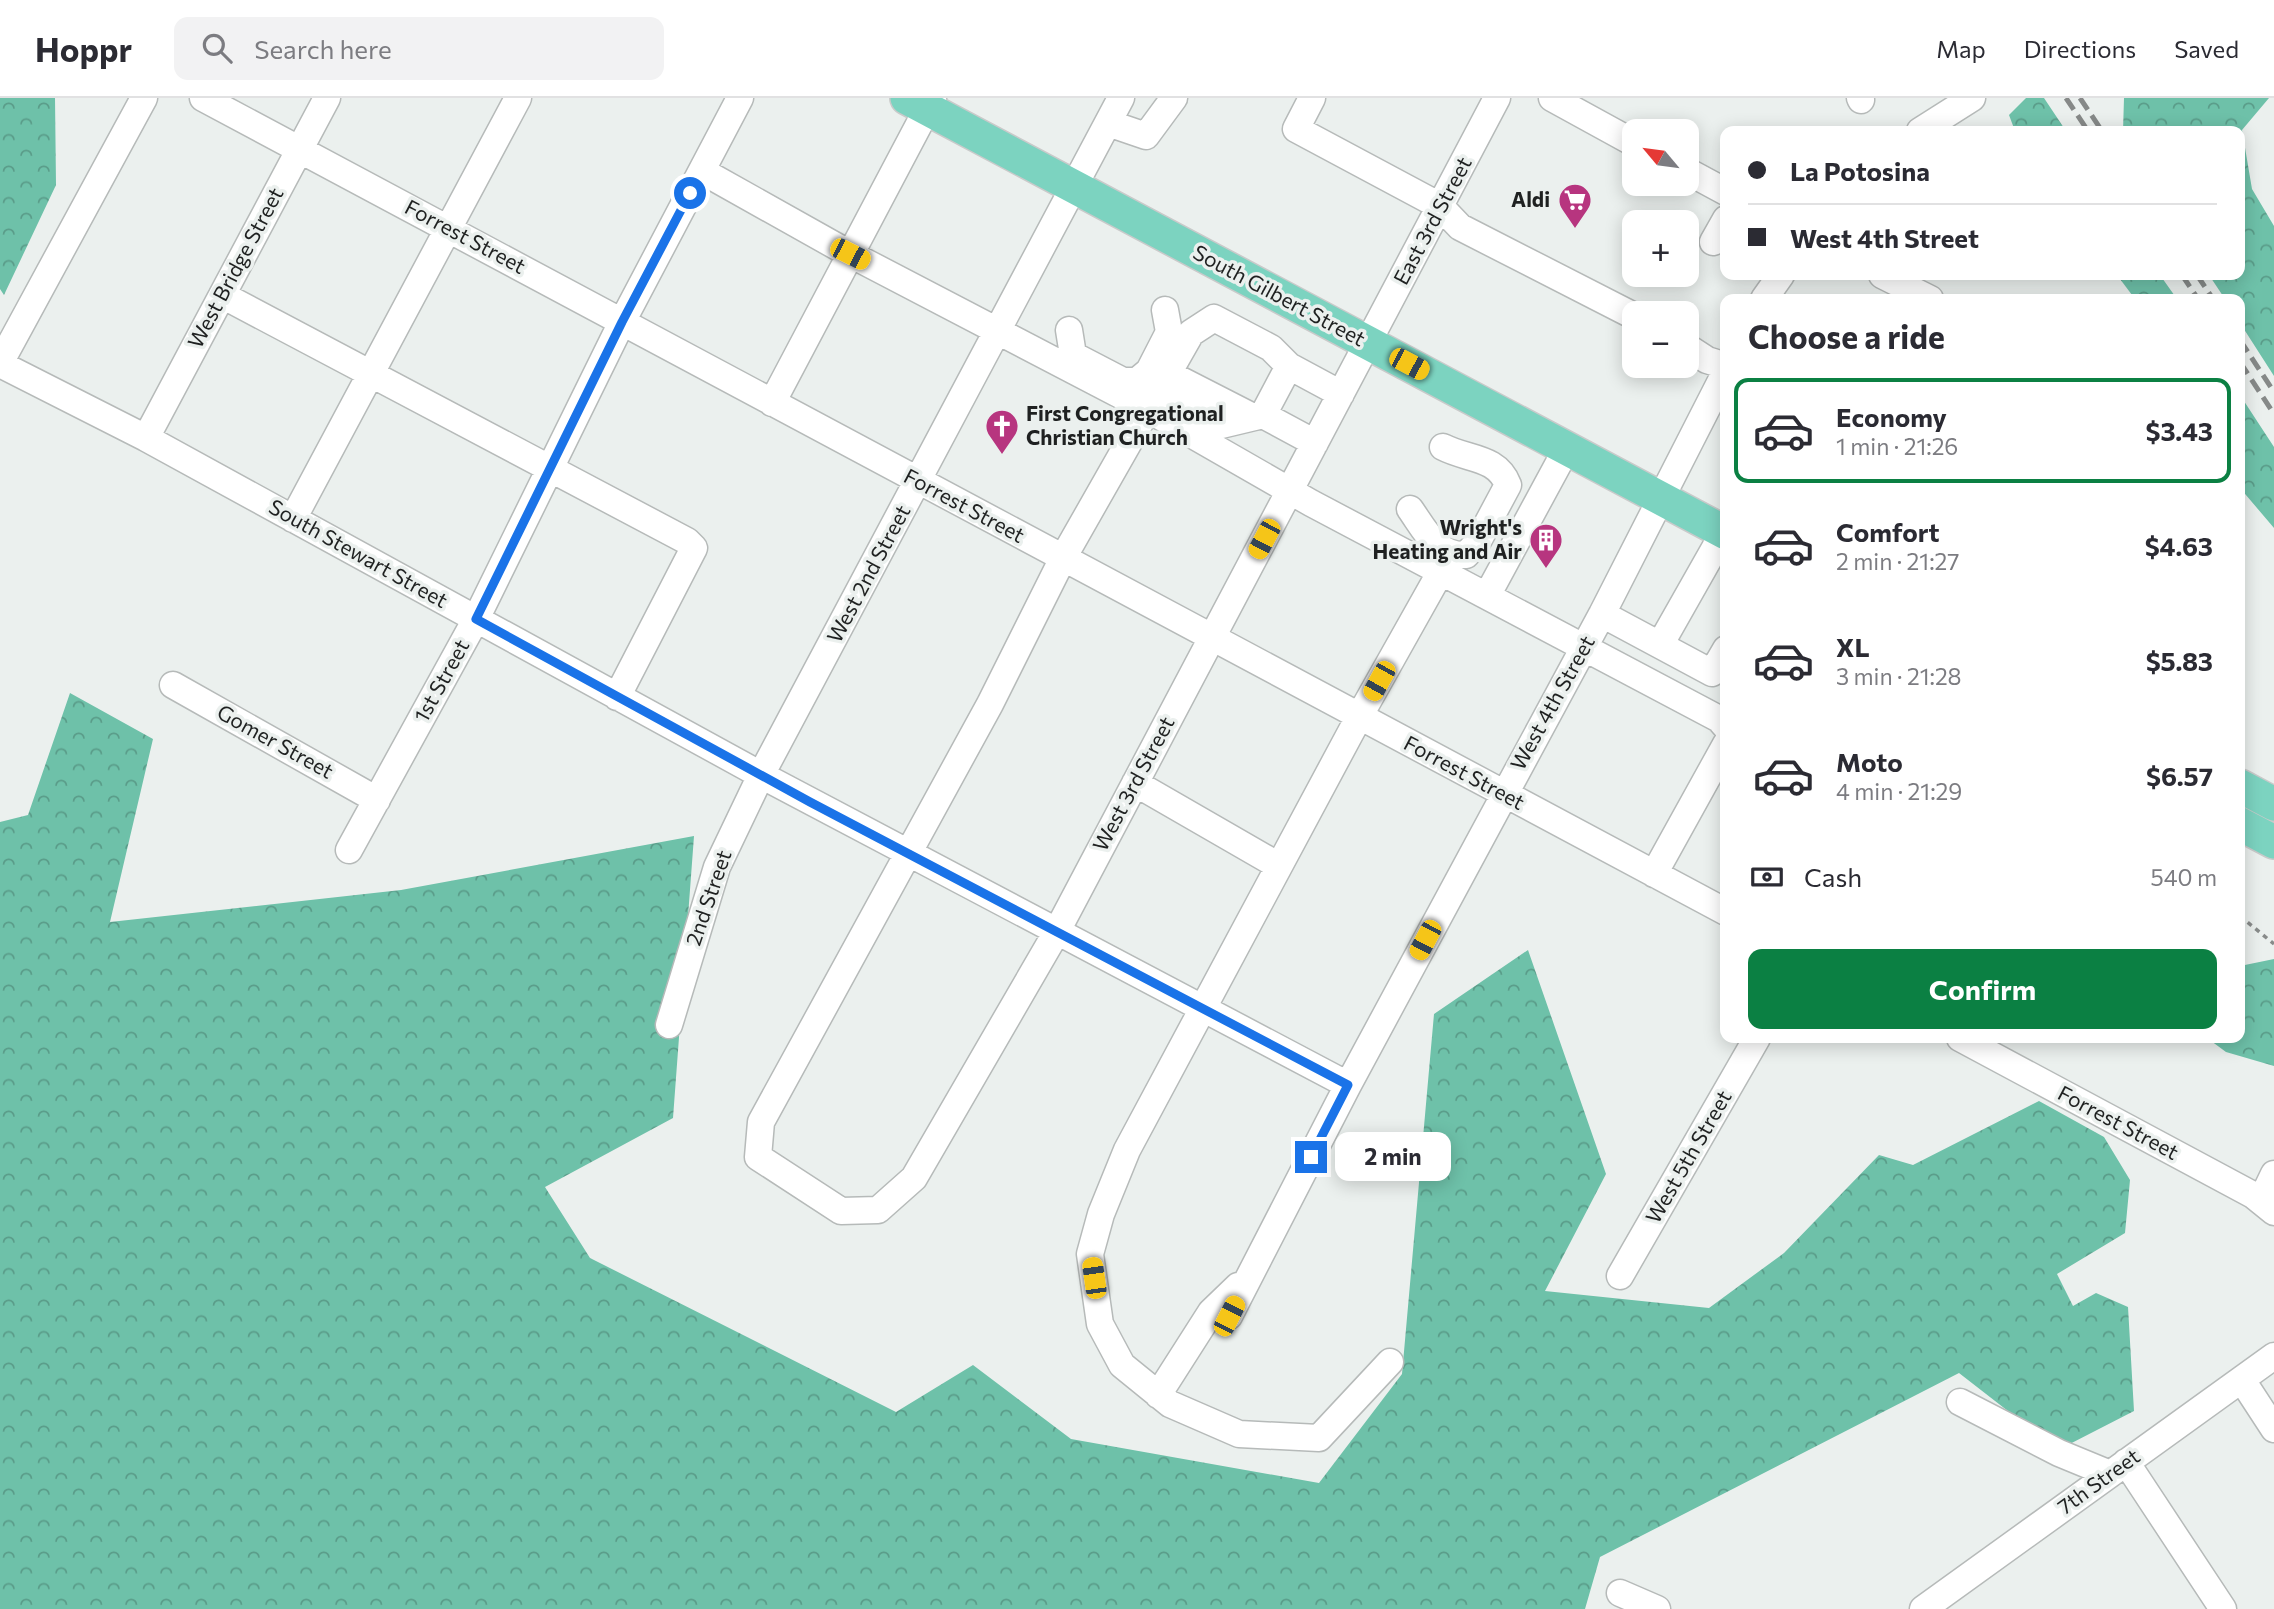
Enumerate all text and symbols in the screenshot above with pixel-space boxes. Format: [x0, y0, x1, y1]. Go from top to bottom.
search box [174, 17, 664, 80]
text: Hoppr [35, 28, 132, 69]
icon: search [198, 29, 236, 67]
text: Search here [254, 33, 392, 64]
text: Map [1936, 34, 1986, 63]
text: Directions [2024, 34, 2136, 63]
text: Saved [2174, 34, 2239, 63]
north arrow [1622, 119, 1699, 196]
map controls [1622, 119, 1699, 378]
street label: East 3rd Street [1388, 152, 1476, 288]
text: La Potosina [1790, 155, 1930, 186]
route start [674, 177, 706, 209]
supermarket icon: Aldi [1556, 181, 1594, 230]
street label: West Bridge Street [182, 183, 288, 352]
place label: Aldi [1511, 186, 1550, 211]
street label: Forrest Street [401, 193, 530, 278]
button: + [1622, 210, 1699, 287]
text: West 4th Street [1790, 222, 1979, 253]
car [827, 235, 874, 273]
street label: South Gilbert Street [1189, 239, 1370, 351]
button: − [1622, 301, 1699, 378]
text: Choose a ride [1748, 316, 1945, 356]
car [1386, 345, 1433, 383]
icon: car [1752, 399, 1815, 462]
place label: First Congregational Christian Church [1026, 400, 1224, 449]
text: Economy [1836, 401, 1947, 432]
church icon: First Congregational Christian Church [983, 407, 1021, 456]
text: $3.43 [2146, 415, 2213, 446]
text: 1 min · 21:26 [1836, 432, 1958, 460]
street label: Forrest Street [900, 462, 1029, 547]
street label: South Stewart Street [265, 493, 453, 612]
street label: West 2nd Street [821, 500, 914, 646]
place label: Wright's Heating and Air [1373, 514, 1522, 563]
icon: car [1752, 514, 1815, 577]
car [1245, 516, 1284, 562]
text: Comfort [1836, 516, 1939, 547]
building icon: Wright's Heating and Air [1527, 521, 1565, 570]
text: $4.63 [2145, 530, 2213, 561]
text: 2 min · 21:27 [1836, 547, 1959, 575]
icon: car [1752, 629, 1815, 692]
street label: West 4th Street [1504, 631, 1599, 774]
text: XL [1836, 631, 1870, 662]
street label: 1st Street [408, 635, 474, 726]
text: $5.83 [2146, 645, 2213, 676]
car [1360, 658, 1399, 704]
text: 3 min · 21:28 [1836, 662, 1962, 690]
street label: Gomer Street [213, 698, 338, 783]
street label: West 3rd Street [1087, 712, 1179, 855]
street label: Forrest Street [1400, 729, 1529, 814]
icon: car [1752, 744, 1815, 807]
text: Moto [1836, 746, 1903, 777]
text: $6.57 [2146, 760, 2213, 791]
text: 4 min · 21:29 [1836, 777, 1962, 805]
street label: 2nd Street [680, 847, 736, 948]
icon: cash [1748, 858, 1786, 896]
text: Cash [1804, 861, 1862, 892]
text: 540 m [2151, 863, 2217, 891]
car [1406, 917, 1445, 963]
button: Confirm [1748, 949, 2217, 1029]
street label: Forrest Street [2054, 1079, 2183, 1164]
street label: West 5th Street [1640, 1085, 1736, 1227]
callout: 2 min [1336, 1132, 1451, 1182]
route end [1295, 1141, 1327, 1173]
text: 2 min [1364, 1142, 1422, 1170]
car [1081, 1256, 1108, 1300]
car [1211, 1293, 1248, 1339]
street label: 7th Street [2052, 1443, 2144, 1519]

